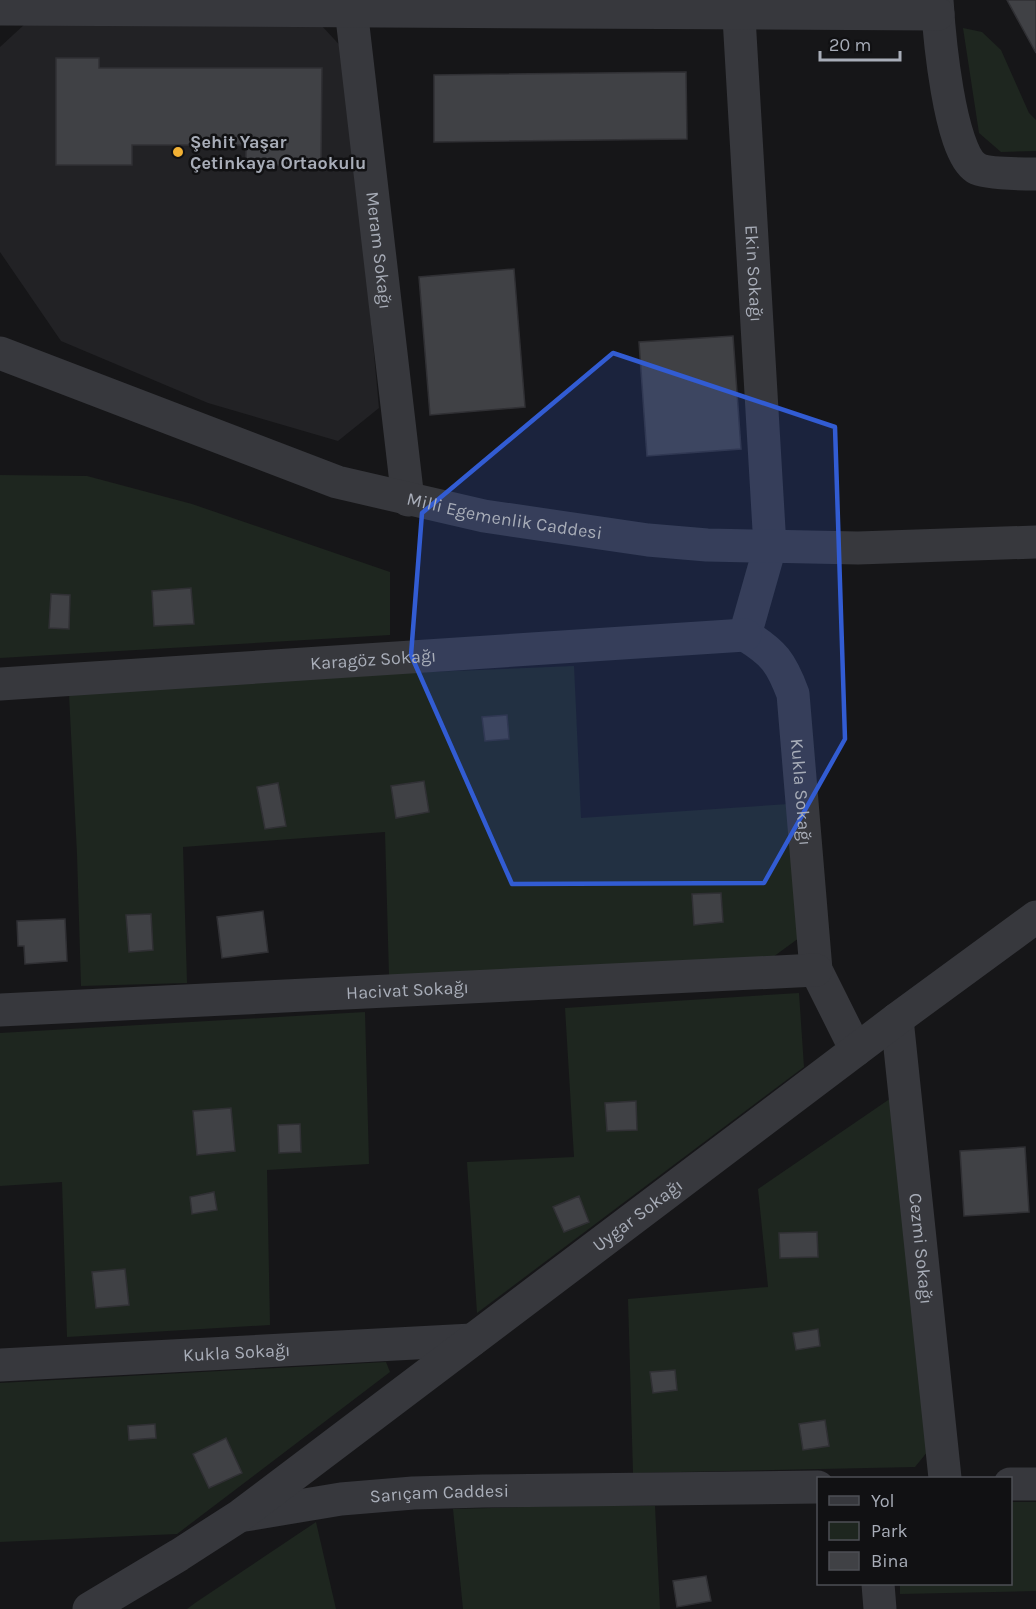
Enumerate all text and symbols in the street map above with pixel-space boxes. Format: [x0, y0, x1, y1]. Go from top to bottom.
scale bar [820, 24, 900, 62]
text: 20 m [829, 34, 871, 56]
place label: Şehit Yaşar Çetinkaya Ortaokulu [190, 131, 366, 174]
marker: Şehit Yaşar Çetinkaya Ortaokulu [171, 145, 185, 159]
street label: Meram Sokağı [361, 190, 397, 310]
street label: Ekin Sokağı [740, 224, 768, 323]
street label: Milli Egemenlik Caddesi [405, 488, 604, 544]
street label: Karagöz Sokağı [309, 644, 437, 675]
street label: Kukla Sokağı [786, 738, 817, 847]
street label: Hacivat Sokağı [346, 976, 469, 1004]
street label: Uygar Sokağı [588, 1174, 687, 1256]
street label: Cezmi Sokağı [904, 1192, 938, 1305]
street label: Kukla Sokağı [182, 1339, 291, 1366]
legend [817, 1477, 1012, 1585]
street label: Sarıçam Caddesi [369, 1480, 509, 1508]
text: Yol [871, 1490, 895, 1512]
text: Park [871, 1520, 908, 1542]
text: Bina [871, 1550, 908, 1572]

